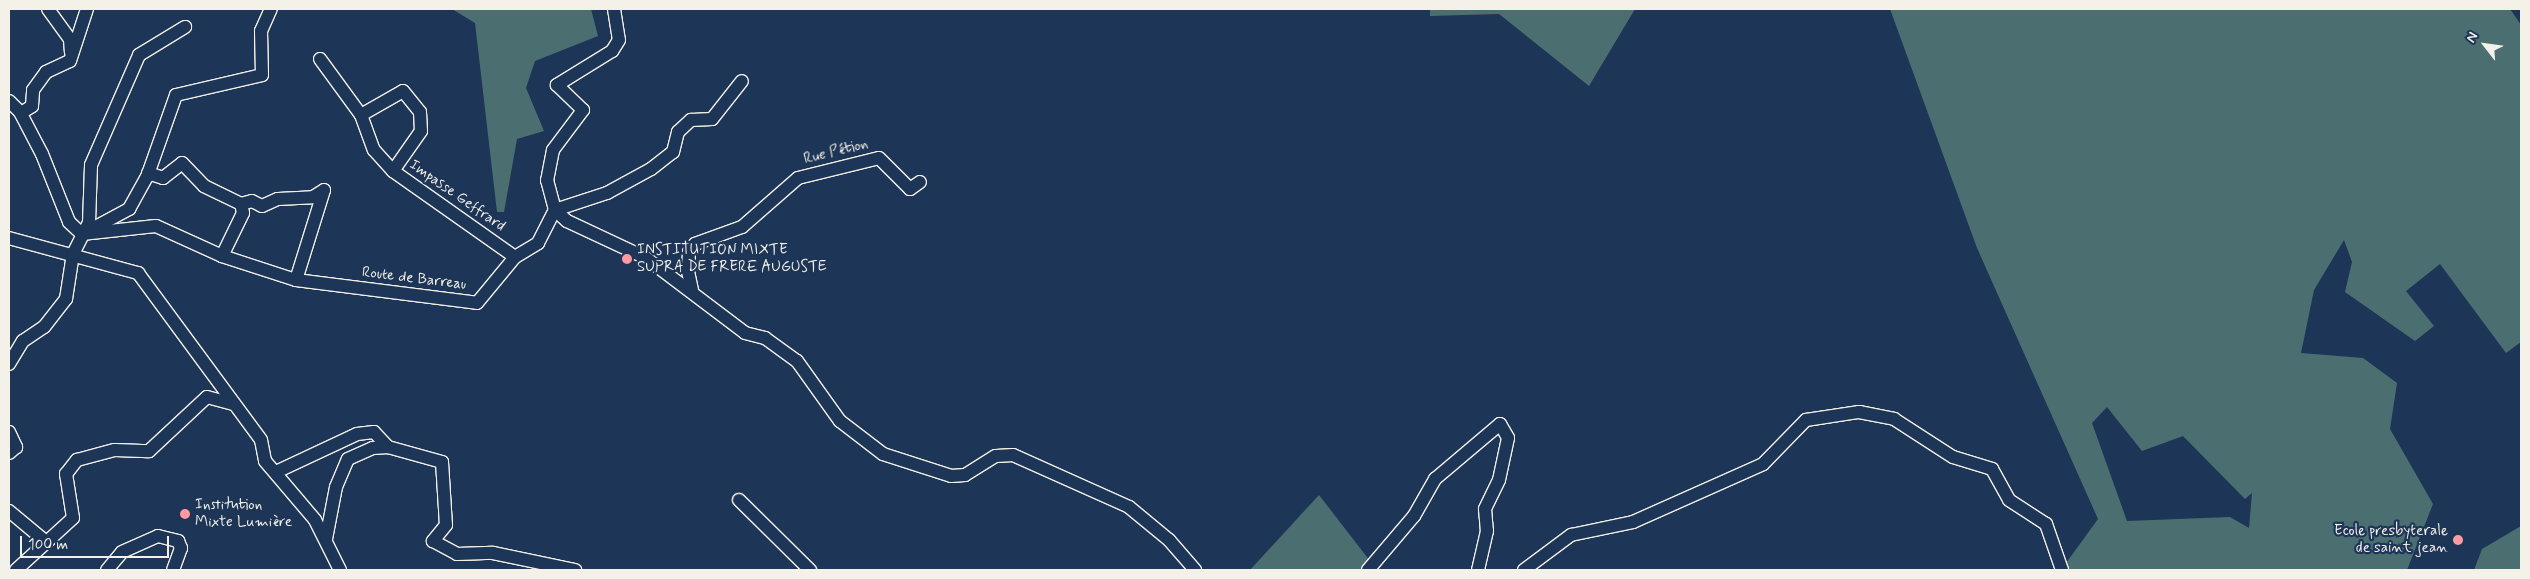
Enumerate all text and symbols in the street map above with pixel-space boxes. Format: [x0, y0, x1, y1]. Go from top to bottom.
north arrow [2460, 20, 2510, 70]
text: N [2462, 29, 2482, 46]
street label: Rue Pétion [802, 135, 870, 169]
street label: Impasse Geffrard [405, 156, 509, 236]
place label: INSTITUTION MIXTE SUPRA DE FRERE AUGUSTE [637, 241, 826, 276]
marker: INSTITUTION MIXTE SUPRA DE FRERE AUGUSTE [621, 253, 633, 265]
street label: Route de Barreau [359, 263, 469, 295]
place label: Institution Mixte Lumière [195, 496, 290, 531]
marker: Institution Mixte Lumière [179, 508, 191, 520]
place label: Ecole presbyterale de saint jean [2335, 522, 2448, 557]
scale bar [22, 526, 171, 558]
marker: Ecole presbyterale de saint jean [2452, 534, 2464, 546]
text: 100 m [28, 535, 68, 555]

